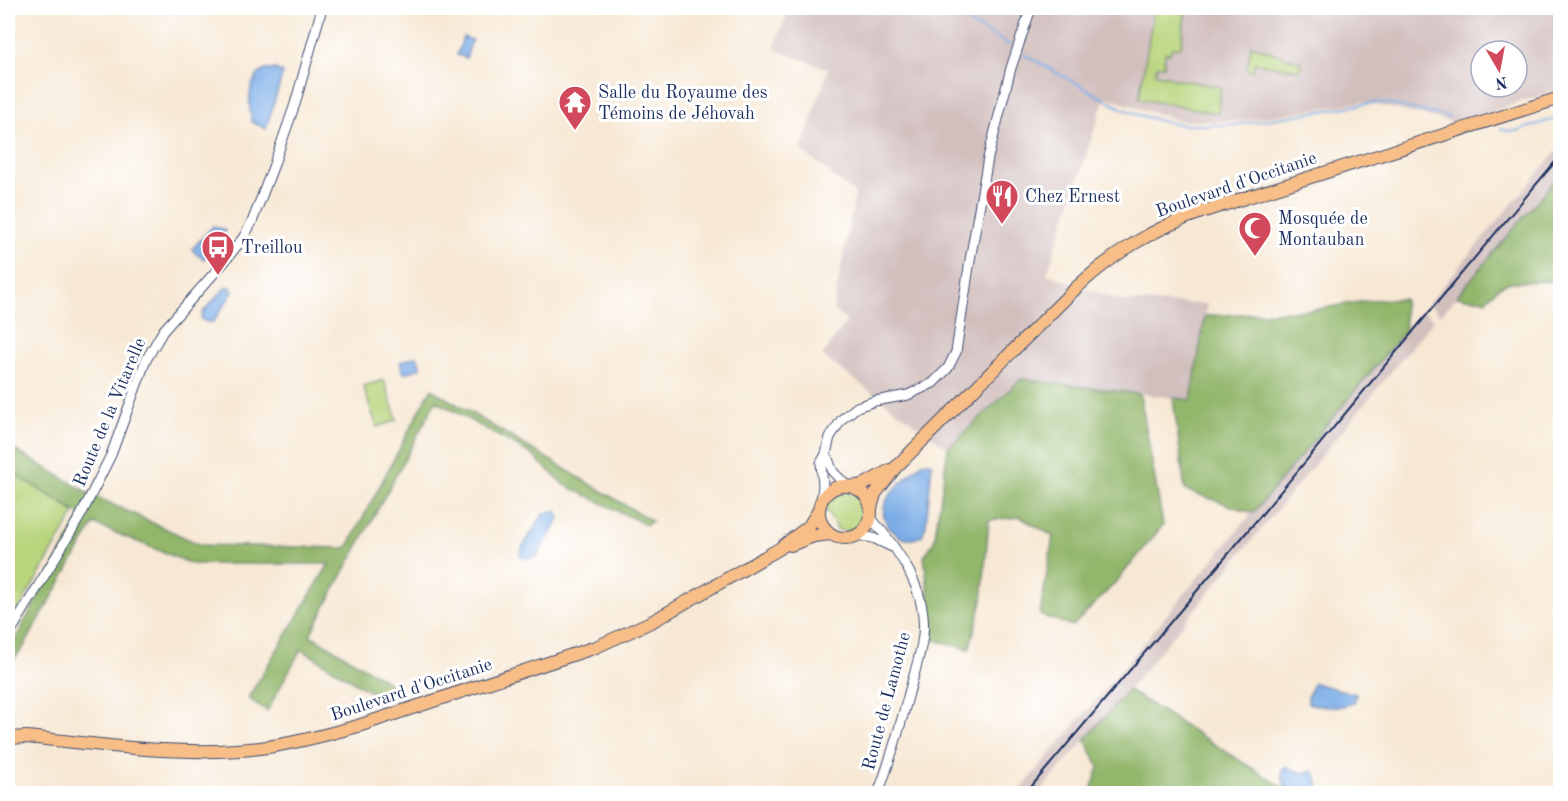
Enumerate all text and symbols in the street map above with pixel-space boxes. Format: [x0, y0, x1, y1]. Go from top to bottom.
north arrow [1469, 39, 1529, 99]
text: N [1493, 73, 1509, 91]
temple icon: Salle du Royaume des Témoins de Jéhovah [557, 84, 593, 131]
place label: Salle du Royaume des Témoins de Jéhovah [598, 84, 768, 123]
street label: Boulevard d'Occitanie [1154, 149, 1319, 221]
restaurant icon: Chez Ernest [984, 178, 1020, 225]
place label: Chez Ernest [1025, 188, 1120, 206]
mosque icon: Mosquée de Montauban [1237, 210, 1273, 257]
place label: Mosquée de Montauban [1278, 210, 1368, 249]
bus stop icon: Treillou [200, 229, 236, 276]
place label: Treillou [241, 239, 303, 257]
street label: Route de la Vitarelle [70, 336, 149, 489]
street label: Route de Lamothe [860, 630, 914, 772]
street label: Boulevard d'Occitanie [328, 655, 494, 725]

